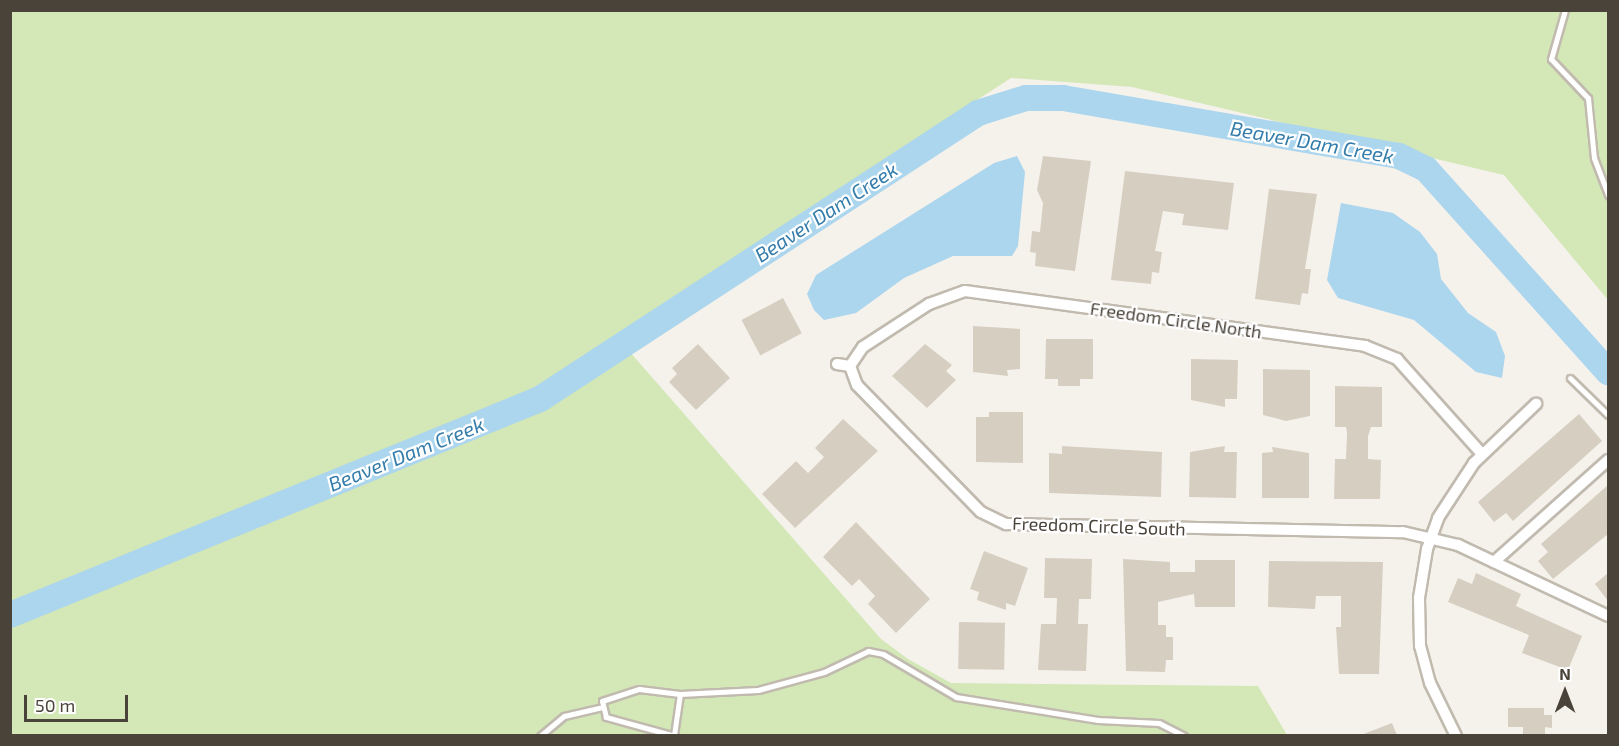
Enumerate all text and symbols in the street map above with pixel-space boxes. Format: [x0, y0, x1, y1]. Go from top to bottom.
water label: Beaver Dam Creek [1228, 116, 1396, 168]
water label: Beaver Dam Creek [750, 157, 902, 267]
street label: Freedom Circle North [1089, 297, 1263, 343]
water label: Beaver Dam Creek [325, 412, 487, 496]
street label: Freedom Circle South [1012, 512, 1186, 540]
north arrow [1535, 662, 1595, 722]
text: N [1559, 664, 1571, 683]
scale bar [27, 683, 130, 721]
text: 50 m [35, 694, 75, 716]

